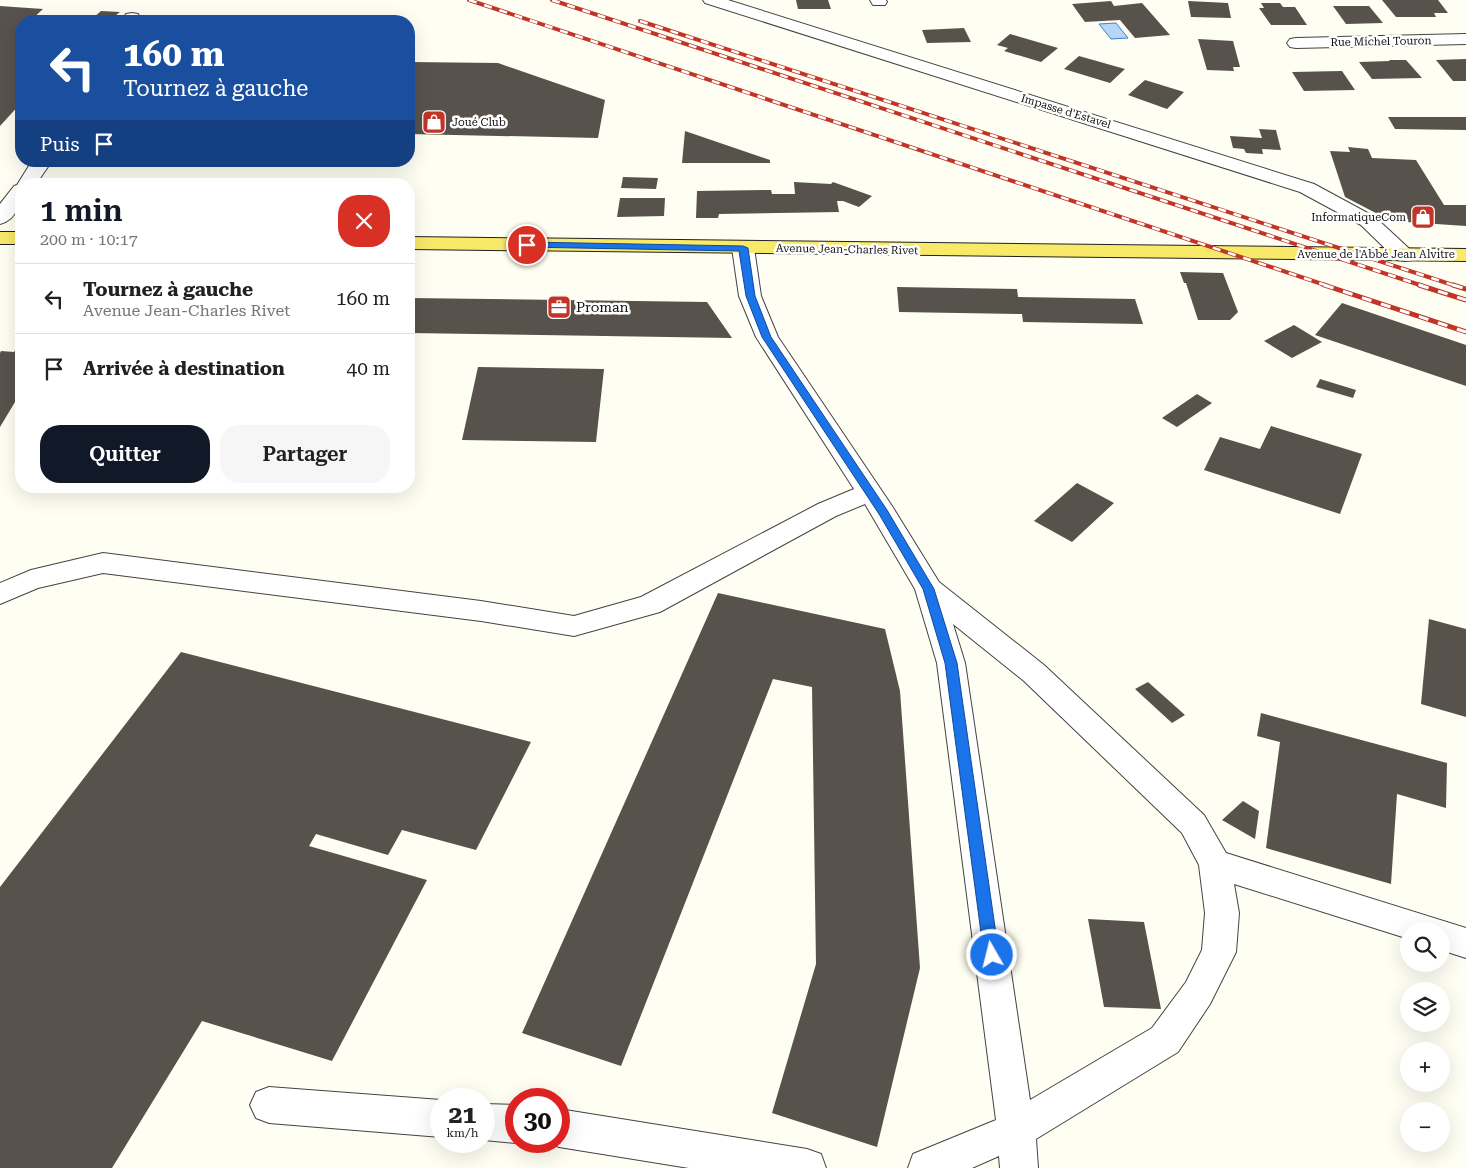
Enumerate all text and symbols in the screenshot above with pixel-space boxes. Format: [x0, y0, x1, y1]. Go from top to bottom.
text: 160 m [123, 34, 224, 75]
street label: Rue Michel Touron [1330, 34, 1432, 49]
icon: left [40, 35, 105, 100]
text: Tournez à gauche [123, 76, 308, 101]
street label: Impasse d'Estavel [1019, 92, 1113, 132]
shop icon: Joué Club [421, 109, 447, 135]
place label: Joué Club [452, 116, 506, 129]
icon: arrive [90, 130, 118, 158]
text: Puis [40, 133, 80, 156]
text: 1 min [40, 193, 123, 228]
button: close [338, 195, 390, 247]
shop icon: InformatiqueCom [1410, 204, 1436, 230]
place label: InformatiqueCom [1311, 211, 1406, 224]
pin [506, 224, 548, 266]
text: 200 m · 10:17 [40, 230, 138, 249]
icon: arrive [513, 231, 541, 259]
street label: Avenue Jean-Charles Rivet [776, 242, 918, 257]
street label: Avenue de l'Abbé Jean Alvitre [1297, 248, 1455, 261]
text: Tournez à gauche [83, 278, 253, 301]
icon: left [40, 285, 68, 313]
text: 160 m [336, 287, 390, 310]
office icon: Proman [546, 294, 572, 320]
place label: Proman [576, 299, 629, 315]
text: Avenue Jean-Charles Rivet [83, 301, 290, 320]
icon: arrive [40, 355, 68, 383]
text: Arrivée à destination [83, 357, 285, 380]
text: 40 m [347, 357, 390, 380]
button: Quitter [40, 425, 210, 483]
button: Partager [220, 425, 390, 483]
map controls [1400, 922, 1450, 1152]
button: search [1400, 922, 1450, 972]
position arrow [965, 928, 1017, 980]
button: layers [1400, 982, 1450, 1032]
button: + [1400, 1042, 1450, 1092]
speed limit sign: 30 [505, 1088, 570, 1153]
text: 21 [448, 1100, 477, 1129]
button: − [1400, 1102, 1450, 1152]
text: km/h [446, 1126, 479, 1140]

